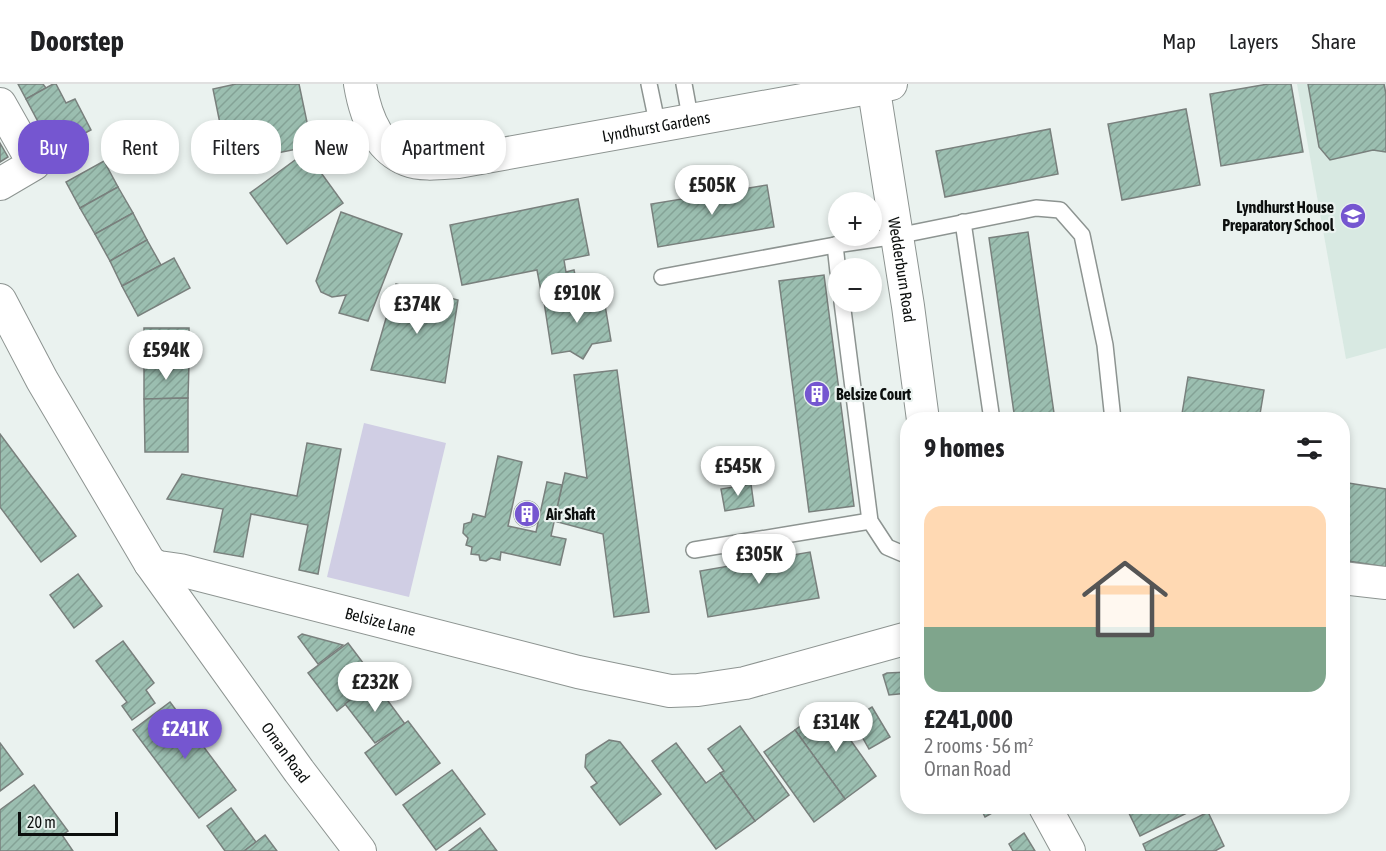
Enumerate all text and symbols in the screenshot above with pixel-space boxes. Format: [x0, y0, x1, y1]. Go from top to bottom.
text: Doorstep [30, 25, 124, 57]
text: Map [1162, 29, 1196, 53]
text: Layers [1229, 29, 1279, 53]
text: Share [1312, 29, 1356, 53]
street label: Lyndhurst Gardens [601, 108, 712, 145]
chip: Buy [18, 120, 89, 174]
chip: Rent [101, 120, 179, 174]
chip: Filters [191, 120, 281, 174]
chip: New [293, 120, 369, 174]
chip: Apartment [381, 120, 506, 174]
pin: £505K [670, 165, 754, 216]
text: £505K [689, 173, 735, 196]
map controls [828, 192, 882, 312]
button: + [828, 192, 882, 246]
place label: Lyndhurst House Preparatory School [1222, 198, 1335, 234]
school or university icon: Lyndhurst House Preparatory School [1338, 201, 1368, 231]
street label: Wedderburn Road [885, 216, 919, 323]
button: − [828, 258, 882, 312]
pin: £910K [535, 273, 619, 324]
text: £910K [554, 281, 600, 304]
pin: £374K [375, 284, 459, 335]
text: £374K [394, 292, 440, 315]
pin: £594K [124, 330, 208, 381]
text: £594K [143, 338, 189, 361]
building icon: Belsize Court [802, 379, 832, 409]
place label: Belsize Court [836, 385, 911, 403]
icon: filters [1293, 432, 1326, 465]
text: 9 homes [924, 433, 1004, 463]
pin: £545K [696, 446, 780, 497]
text: £545K [715, 454, 761, 477]
building icon: Air Shaft [512, 499, 542, 529]
place label: Air Shaft [545, 505, 596, 523]
pin: £305K [717, 534, 801, 585]
text: £305K [736, 542, 782, 565]
icon: home [1071, 545, 1179, 653]
street label: Belsize Lane [343, 604, 418, 639]
pin: £232K [333, 662, 417, 713]
text: £232K [352, 670, 398, 693]
pin: £314K [794, 702, 878, 753]
text: £241,000 [924, 704, 1013, 734]
pin: £241K [143, 709, 227, 760]
text: £314K [813, 710, 859, 733]
text: £241K [162, 717, 208, 740]
street label: Ornan Road [258, 719, 314, 786]
text: 2 rooms · 56 m² [924, 734, 1034, 757]
text: Ornan Road [924, 757, 1011, 780]
scale bar [18, 809, 118, 836]
text: 20 m [27, 813, 56, 831]

